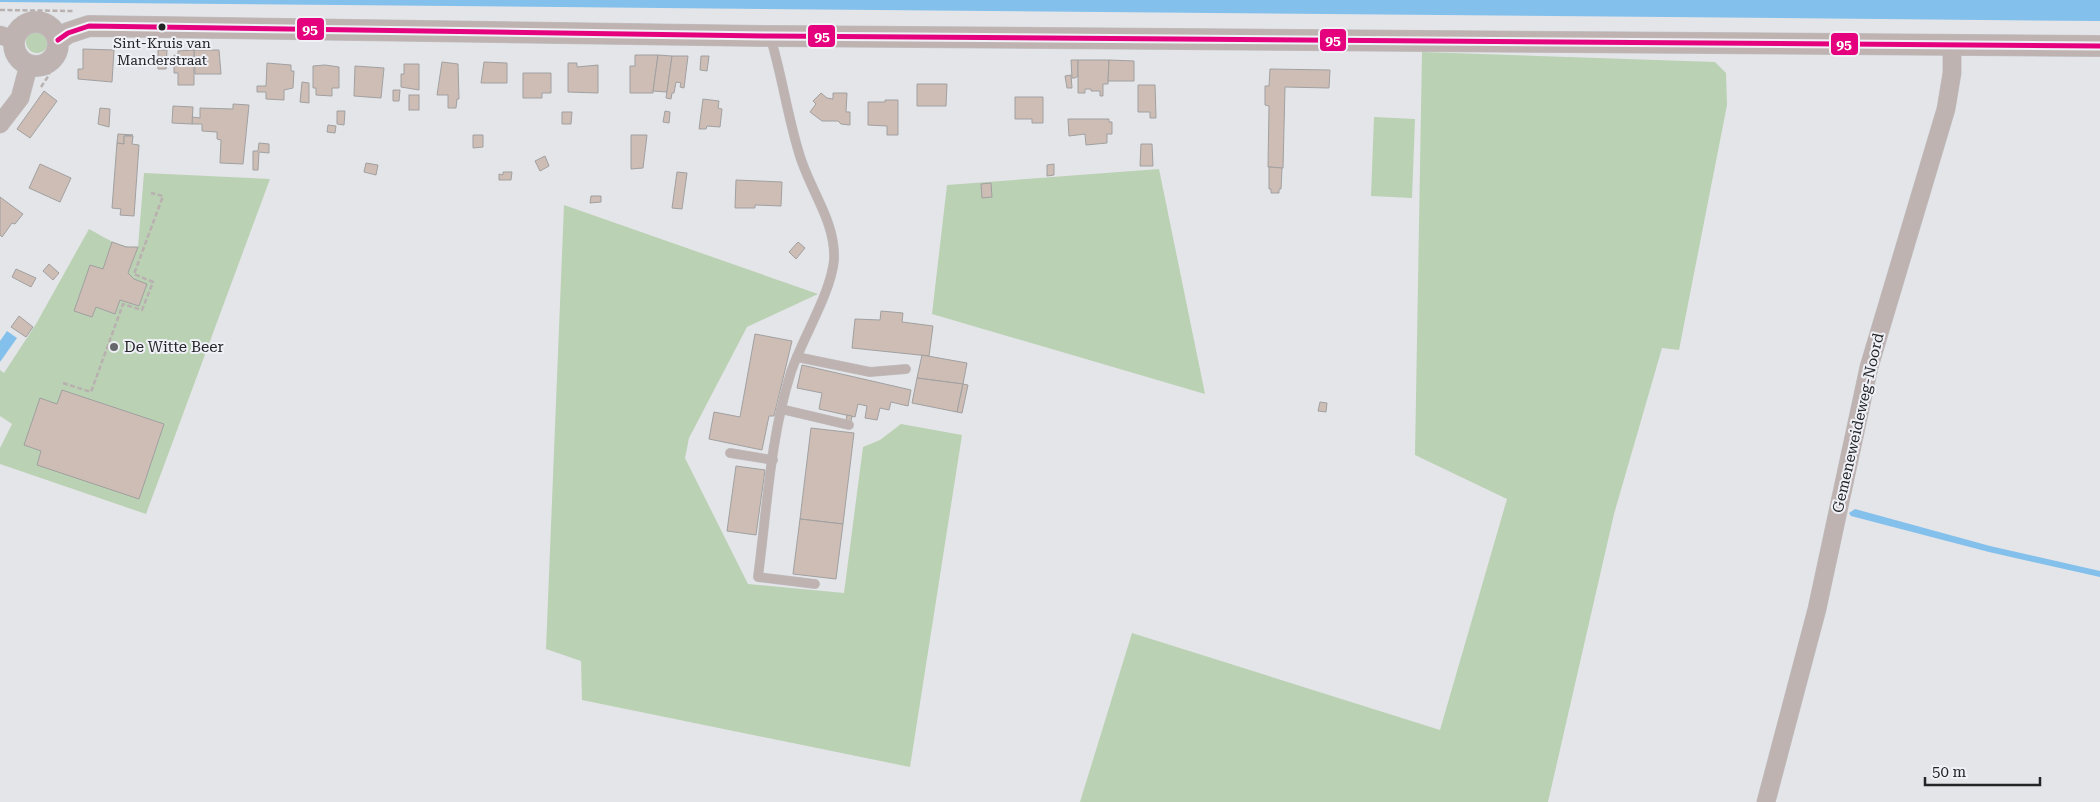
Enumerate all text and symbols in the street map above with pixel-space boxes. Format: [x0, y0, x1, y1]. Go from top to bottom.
line badge: 95 [296, 17, 325, 41]
text: 95 [302, 21, 318, 37]
marker: Sint-Kruis van Manderstraat [157, 22, 167, 32]
line badge: 95 [807, 24, 836, 48]
text: 95 [814, 28, 830, 44]
line badge: 95 [1319, 28, 1347, 52]
text: 95 [1325, 32, 1341, 48]
line badge: 95 [1830, 32, 1859, 56]
place label: Sint-Kruis van Manderstraat [113, 35, 211, 68]
text: 95 [1836, 36, 1852, 52]
street label: Gemeneweideweg-Noord [1829, 331, 1888, 515]
place label: De Witte Beer [124, 338, 224, 356]
marker: De Witte Beer [108, 341, 120, 353]
scale bar [1925, 754, 2040, 786]
text: 50 m [1932, 763, 1967, 781]

